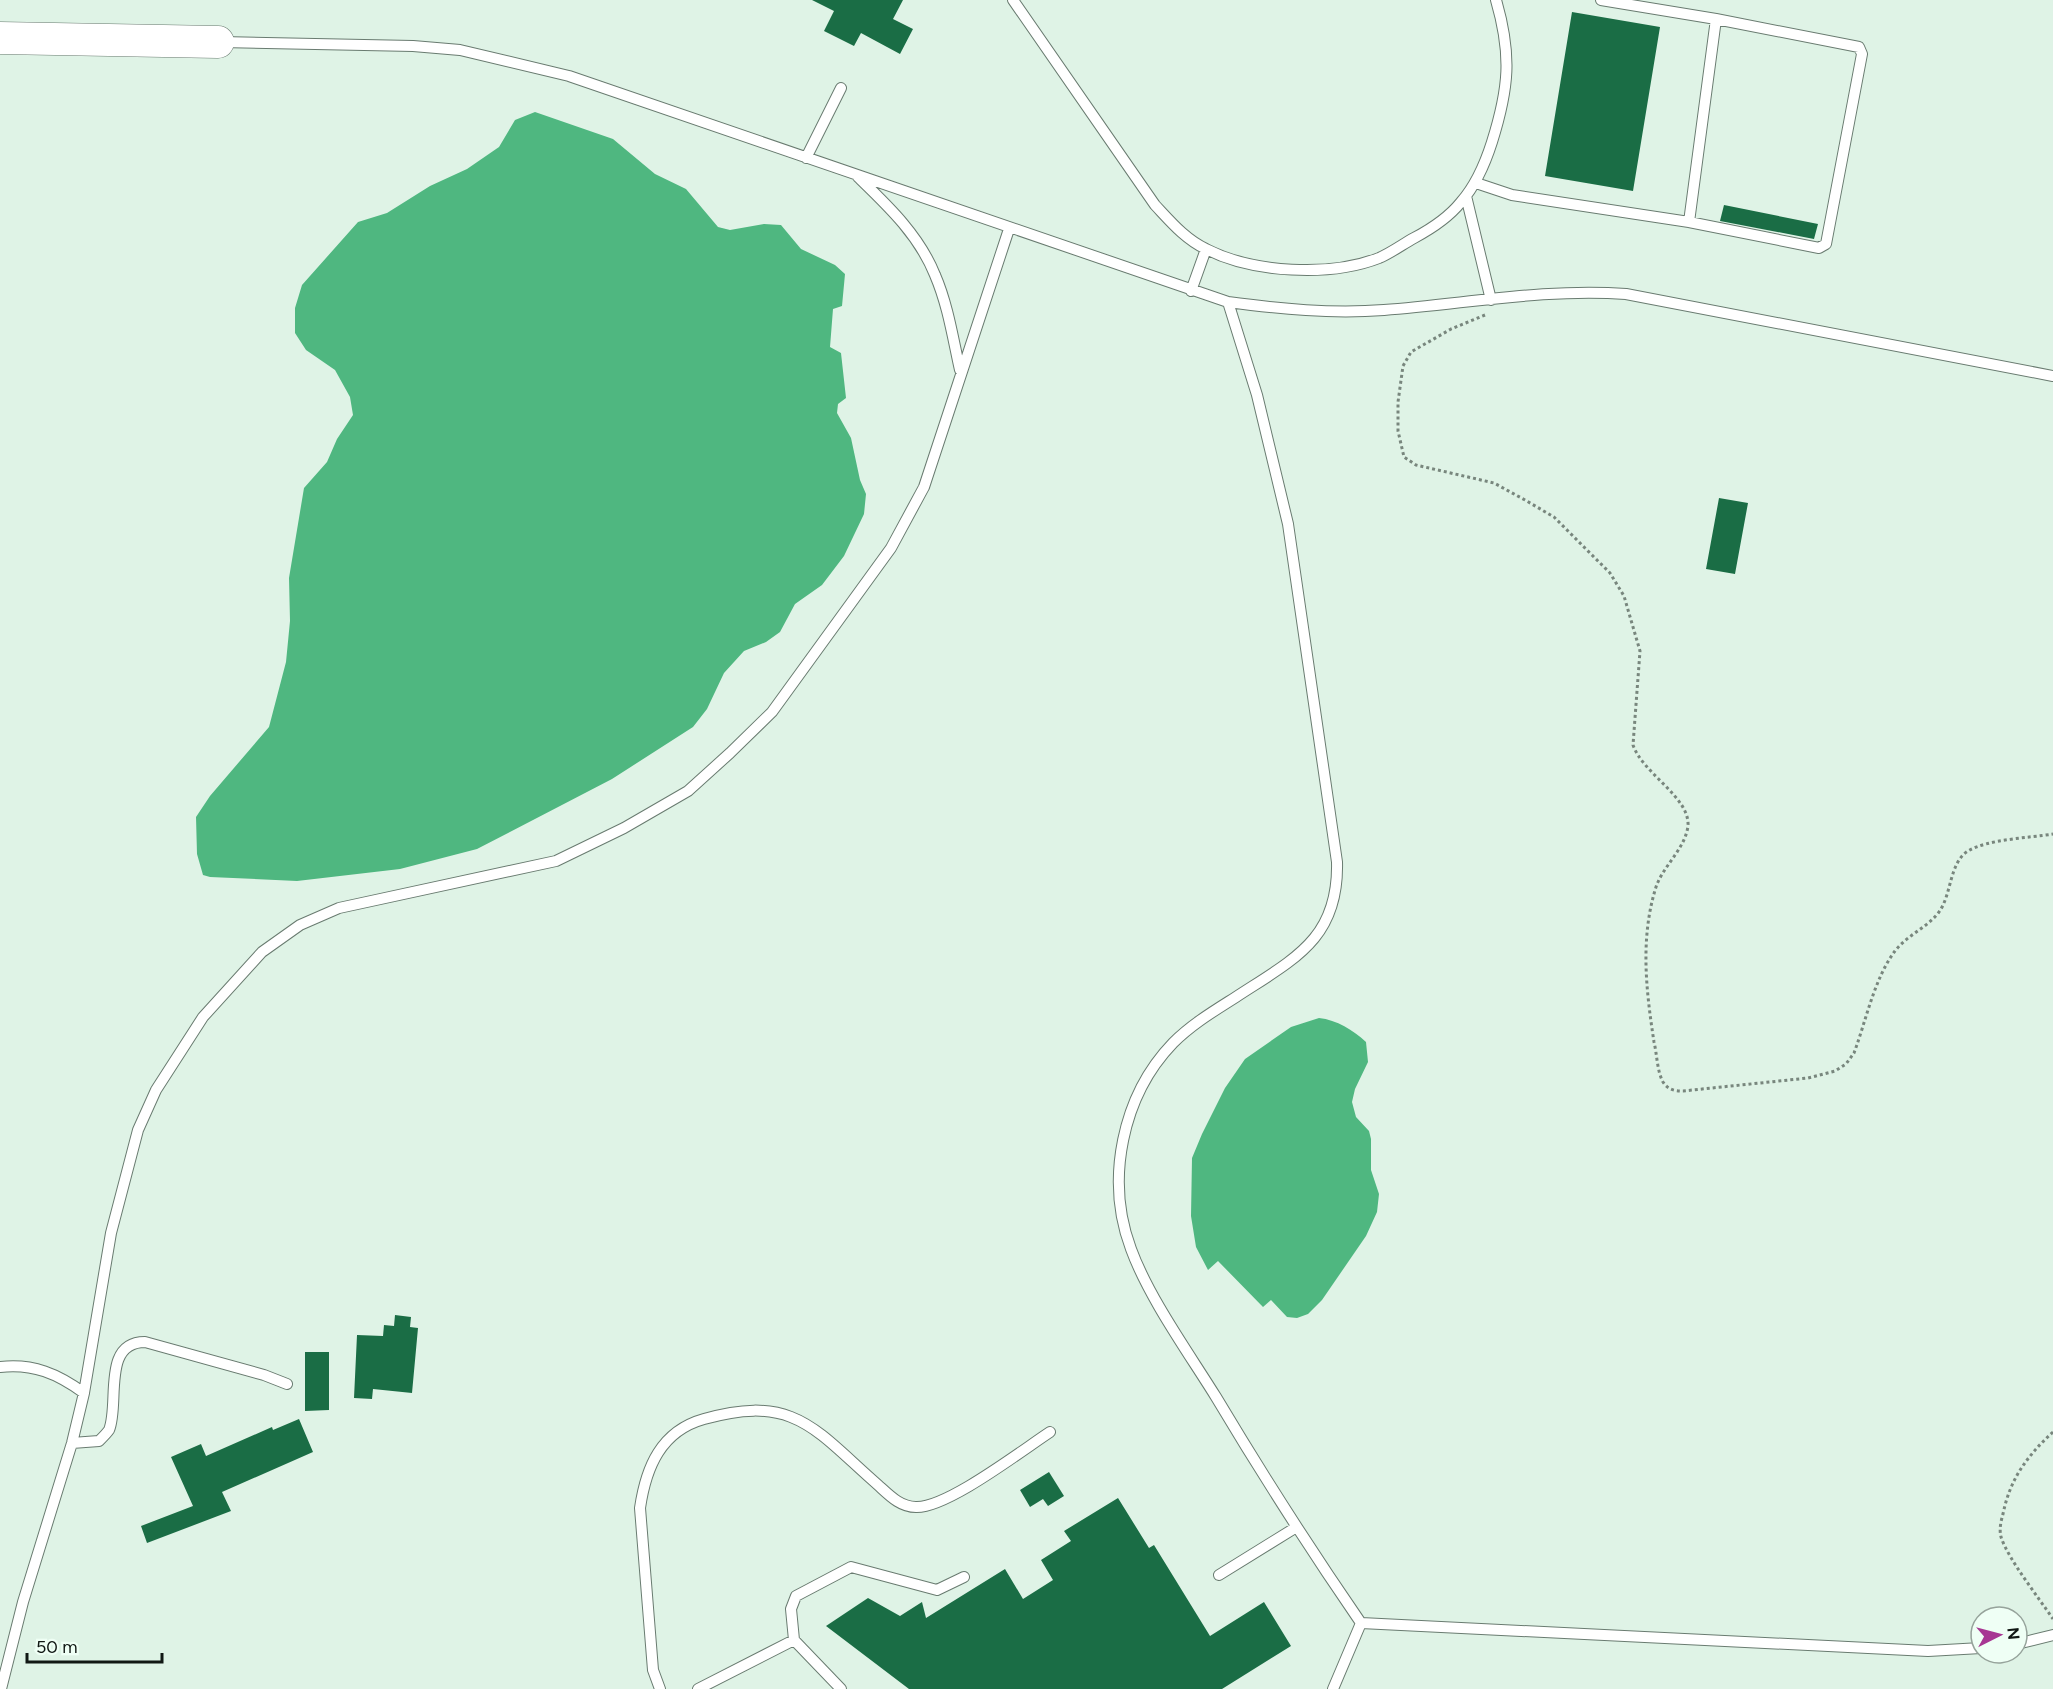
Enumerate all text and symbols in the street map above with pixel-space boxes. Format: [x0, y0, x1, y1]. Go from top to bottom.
north arrow [1969, 1605, 2029, 1665]
scale bar [27, 1626, 162, 1664]
text: N [2003, 1626, 2024, 1641]
text: 50 m [36, 1636, 78, 1658]

